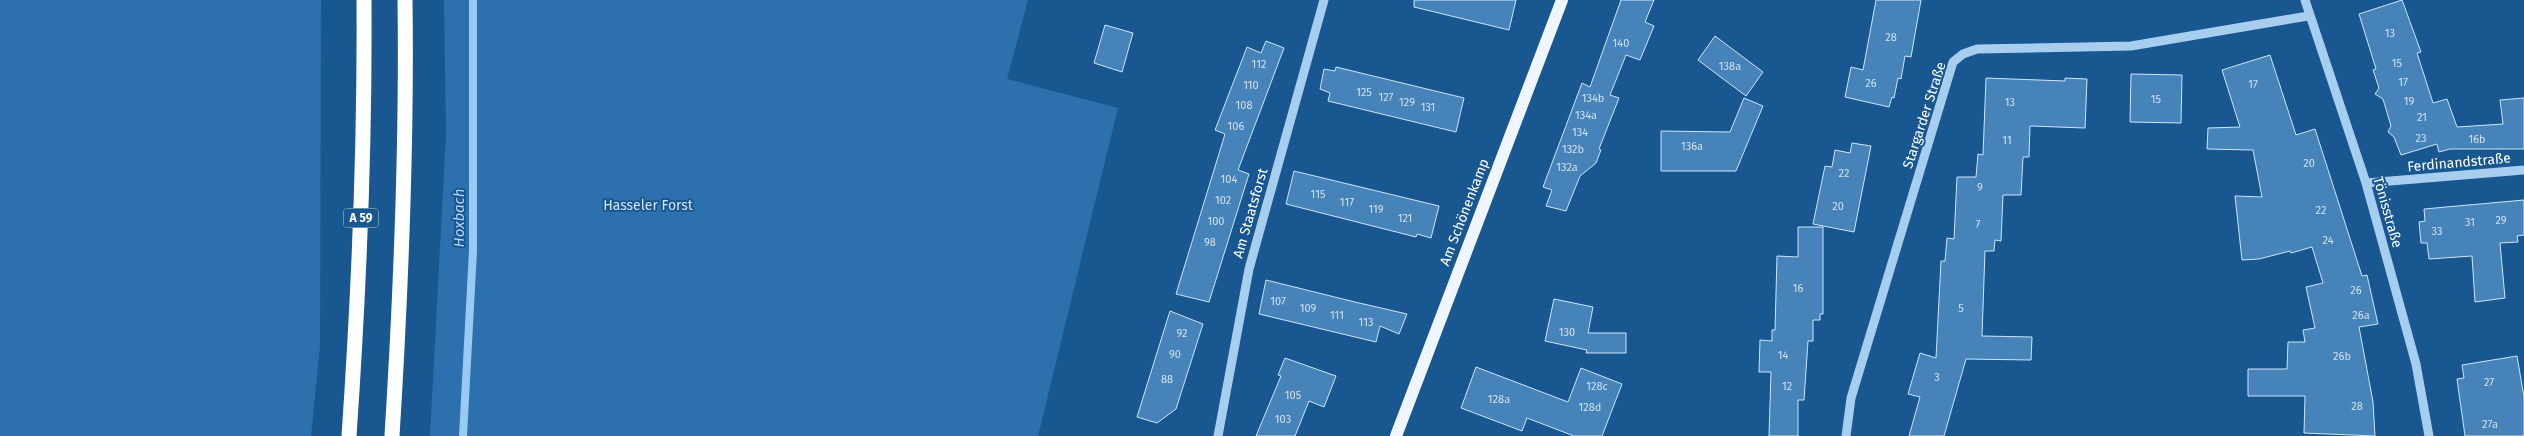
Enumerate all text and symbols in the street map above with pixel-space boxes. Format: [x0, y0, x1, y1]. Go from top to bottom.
house number: 13 [2385, 27, 2395, 40]
house number: 28 [1885, 31, 1897, 44]
house number: 140 [1613, 37, 1629, 50]
house number: 15 [2392, 57, 2403, 70]
house number: 112 [1252, 58, 1266, 71]
house number: 138a [1719, 60, 1741, 73]
street label: Stargarder Straße [1899, 60, 1950, 171]
house number: 17 [2398, 76, 2408, 89]
house number: 26 [1865, 77, 1877, 90]
house number: 17 [2248, 78, 2258, 91]
house number: 110 [1243, 79, 1259, 92]
house number: 125 [1356, 86, 1372, 99]
house number: 127 [1379, 91, 1394, 104]
house number: 134b [1582, 92, 1604, 105]
house number: 15 [2151, 93, 2162, 106]
house number: 19 [2404, 95, 2414, 108]
house number: 129 [1399, 96, 1415, 109]
house number: 13 [2005, 96, 2015, 109]
house number: 108 [1236, 99, 1252, 112]
house number: 131 [1421, 101, 1435, 114]
house number: 134a [1575, 109, 1597, 122]
house number: 21 [2417, 111, 2427, 124]
house number: 106 [1228, 120, 1245, 133]
house number: 134 [1572, 126, 1588, 139]
house number: 23 [2416, 132, 2426, 145]
house number: 16b [2468, 133, 2486, 146]
house number: 11 [2002, 134, 2012, 147]
house number: 136a [1681, 140, 1703, 153]
house number: 132b [1562, 143, 1584, 156]
street label: Ferdinandstraße [2407, 150, 2511, 175]
street label: Am Schönenkamp [1436, 156, 1493, 268]
house number: 20 [2303, 157, 2315, 170]
house number: 132a [1556, 161, 1578, 174]
street label: Am Staatsforst [1230, 165, 1272, 260]
house number: 22 [1839, 167, 1849, 180]
house number: 104 [1221, 173, 1238, 186]
street label: Tönisstraße [2369, 175, 2406, 250]
house number: 9 [1977, 181, 1983, 194]
house number: 115 [1311, 188, 1326, 201]
water label: Hoxbach [450, 189, 468, 247]
house number: 102 [1215, 194, 1231, 207]
house number: 117 [1340, 196, 1354, 209]
park label: Hasseler Forst [603, 197, 694, 214]
house number: 20 [1832, 200, 1844, 213]
house number: 119 [1368, 203, 1384, 216]
house number: 22 [2316, 204, 2326, 217]
road number: A 59 [344, 208, 378, 228]
house number: 121 [1398, 212, 1412, 225]
house number: 29 [2495, 214, 2507, 227]
house number: 100 [1207, 215, 1225, 228]
house number: 31 [2465, 216, 2475, 229]
house number: 7 [1976, 218, 1981, 231]
house number: 33 [2432, 225, 2442, 238]
house number: 24 [2323, 234, 2334, 247]
house number: 98 [1204, 236, 1216, 249]
house number: 16 [1793, 282, 1803, 295]
house number: 26 [2350, 284, 2362, 297]
house number: 107 [1270, 295, 1286, 308]
house number: 109 [1300, 302, 1317, 315]
house number: 5 [1958, 302, 1964, 315]
house number: 111 [1330, 309, 1344, 322]
house number: 26a [2352, 309, 2370, 322]
house number: 113 [1359, 316, 1373, 329]
house number: 130 [1559, 326, 1575, 339]
house number: 92 [1177, 327, 1187, 340]
house number: 90 [1169, 348, 1181, 361]
house number: 14 [1778, 349, 1788, 362]
house number: 26b [2333, 350, 2351, 363]
house number: 3 [1934, 371, 1940, 384]
house number: 88 [1161, 373, 1173, 386]
house number: 27 [2484, 376, 2494, 389]
house number: 128c [1586, 380, 1608, 393]
house number: 12 [1782, 380, 1792, 393]
house number: 105 [1285, 389, 1302, 402]
house number: 128a [1488, 393, 1510, 406]
house number: 28 [2351, 400, 2363, 413]
house number: 128d [1579, 401, 1601, 414]
house number: 103 [1275, 413, 1291, 426]
house number: 27a [2482, 418, 2498, 431]

